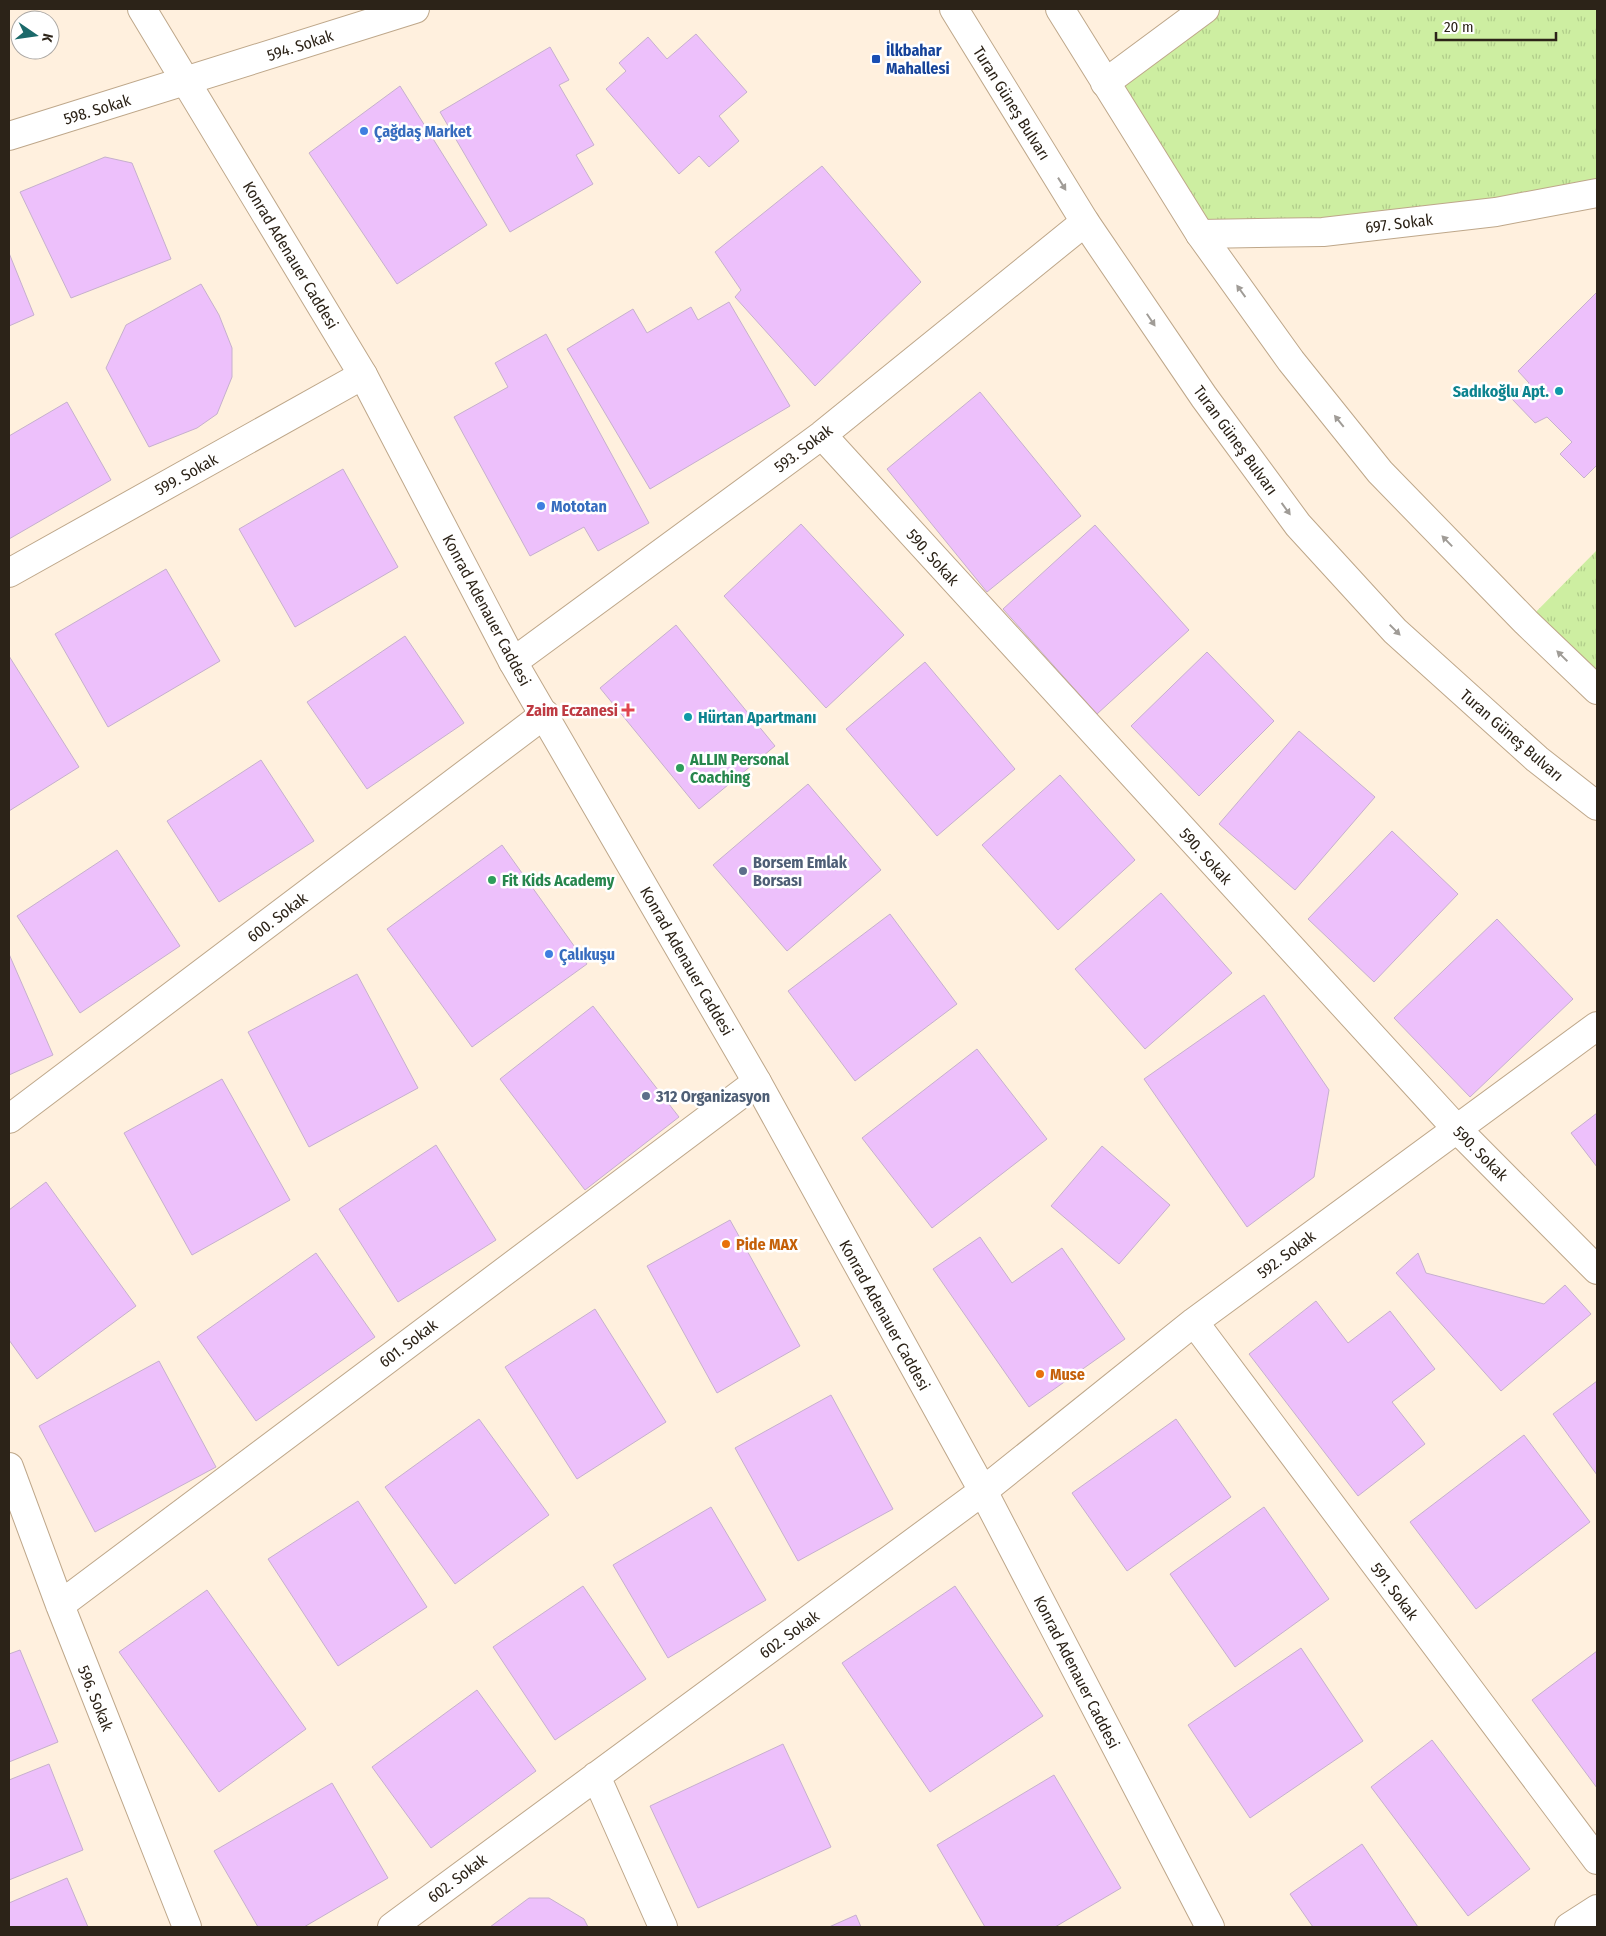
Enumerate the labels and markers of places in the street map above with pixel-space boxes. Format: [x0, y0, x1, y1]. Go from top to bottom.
place label: İlkbahar Mahallesi [886, 41, 950, 78]
marker: İlkbahar Mahallesi [870, 53, 882, 65]
place label: Çağdaş Market [374, 122, 472, 143]
marker: Çağdaş Market [358, 125, 370, 137]
place label: Sadıkoğlu Apt. [1453, 382, 1549, 401]
marker: Sadıkoğlu Apt. [1553, 385, 1565, 397]
place label: Mototan [551, 497, 607, 516]
marker: Mototan [535, 500, 547, 512]
place label: Zaim Eczanesi [526, 701, 618, 720]
marker: Zaim Eczanesi [622, 704, 634, 716]
place label: Hürtan Apartmanı [698, 708, 816, 727]
marker: Hürtan Apartmanı [682, 711, 694, 723]
place label: ALLIN Personal Coaching [689, 750, 790, 787]
marker: ALLIN Personal Coaching [674, 762, 686, 774]
place label: Borsem Emlak Borsası [753, 853, 848, 890]
marker: Borsem Emlak Borsası [737, 865, 749, 877]
place label: Fit Kids Academy [502, 871, 615, 890]
marker: Fit Kids Academy [486, 874, 498, 886]
place label: Çalıkuşu [559, 945, 615, 966]
marker: Çalıkuşu [543, 948, 555, 960]
place label: 312 Organizasyon [655, 1087, 770, 1106]
marker: 312 Organizasyon [640, 1090, 652, 1102]
place label: Pide MAX [736, 1235, 798, 1254]
marker: Pide MAX [720, 1238, 732, 1250]
place label: Muse [1050, 1365, 1085, 1384]
marker: Muse [1034, 1368, 1046, 1380]

